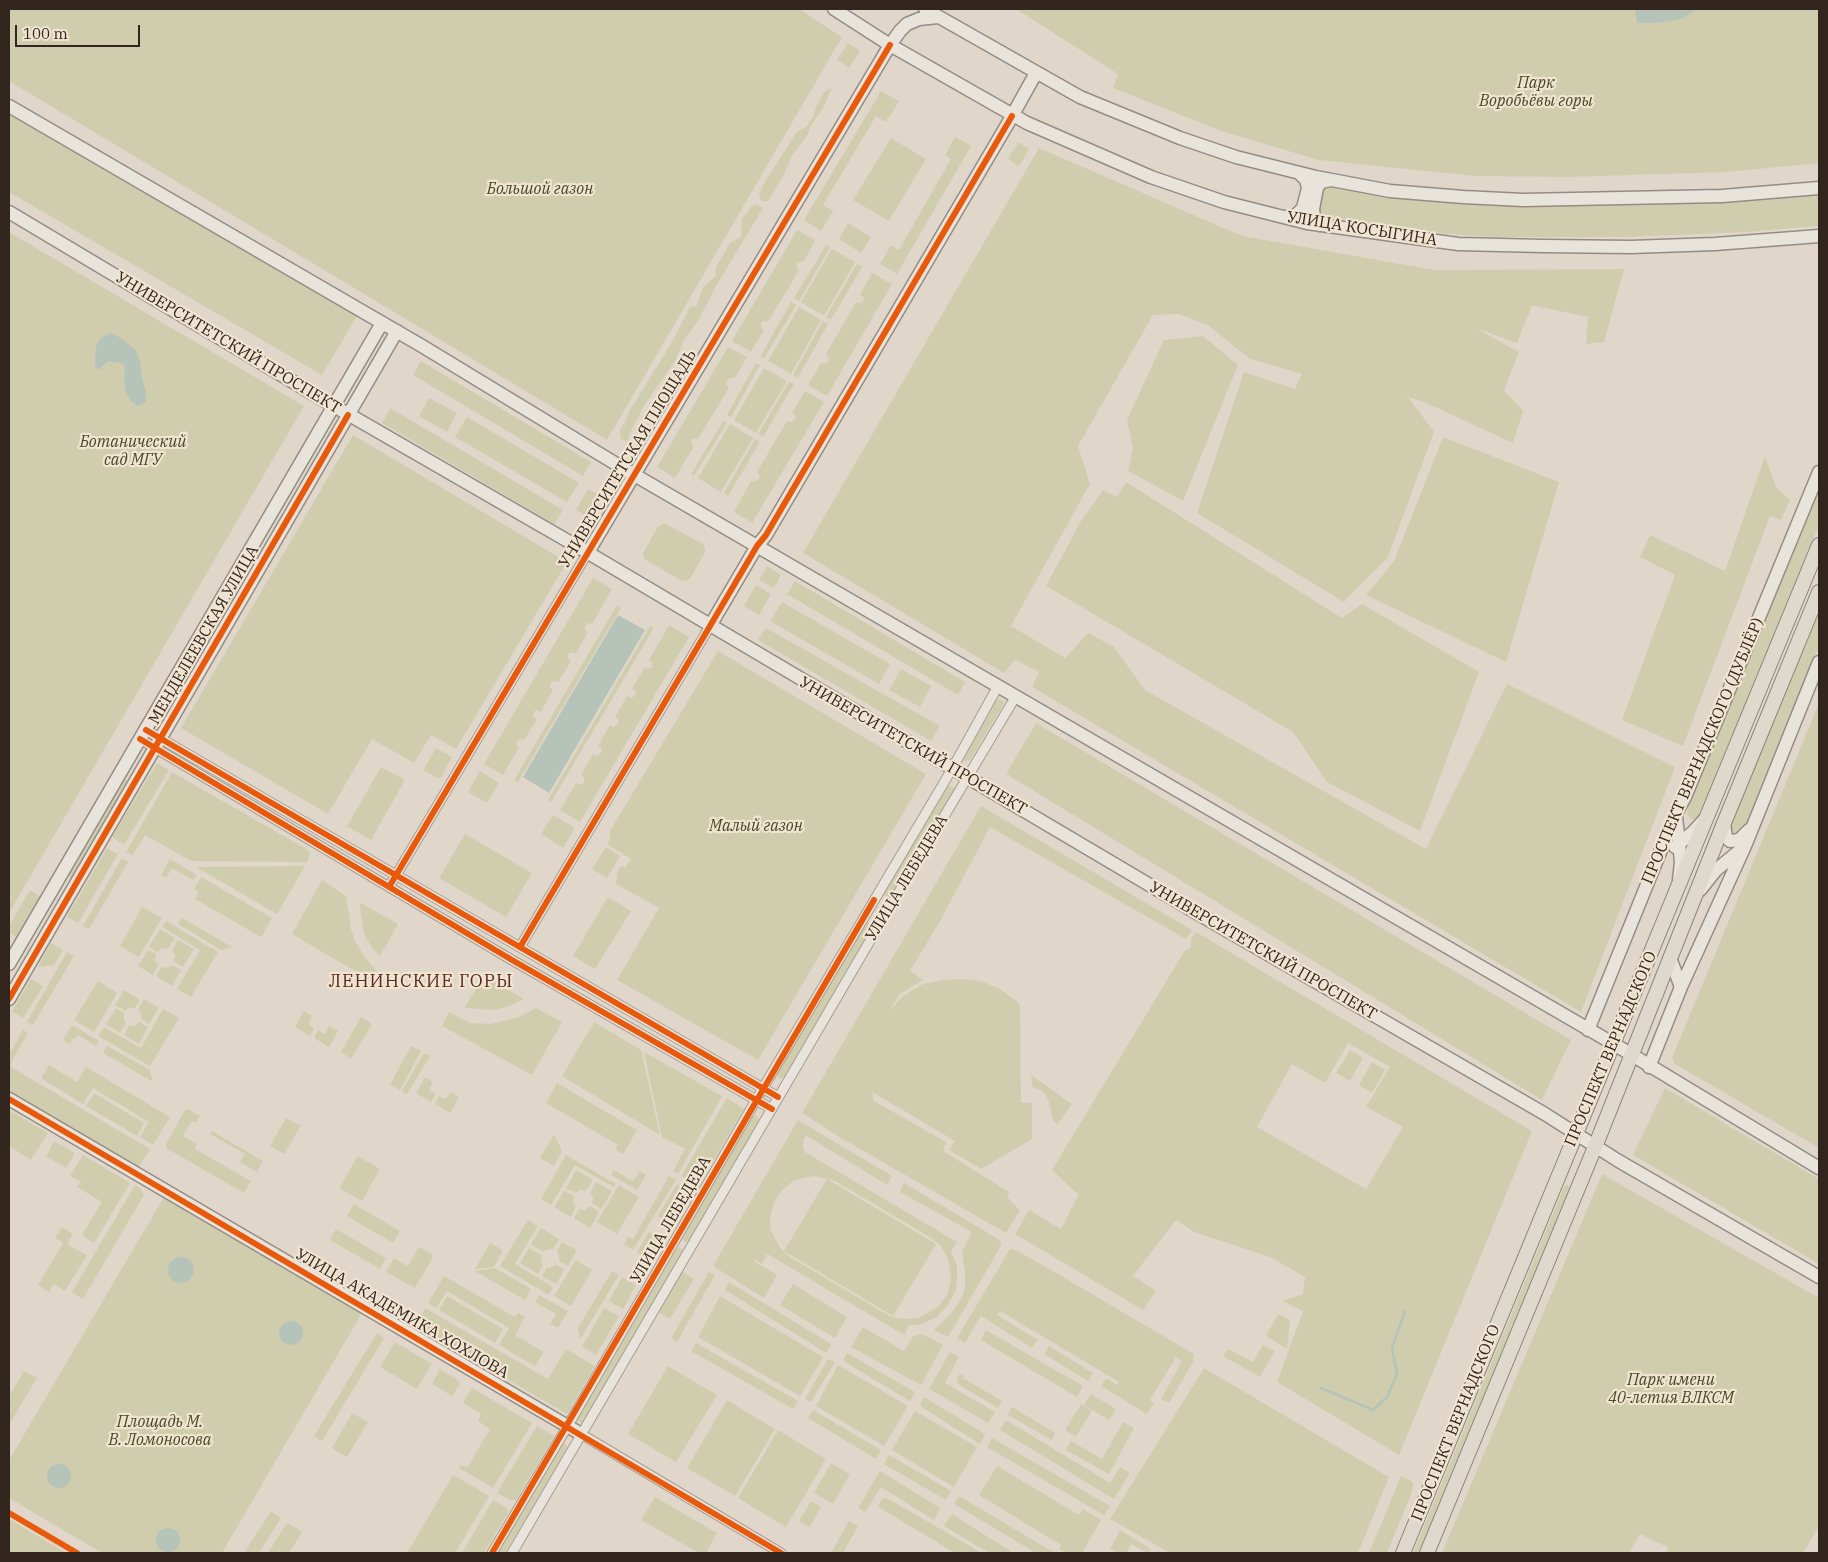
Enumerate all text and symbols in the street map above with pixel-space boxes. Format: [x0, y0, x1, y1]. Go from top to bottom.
scale bar [18, 15, 142, 47]
text: 100 m [23, 24, 68, 43]
park label: Парк Воробьёвы горы [1479, 73, 1593, 111]
park label: Большой газон [487, 179, 593, 199]
street label: УЛИЦА КОСЫГИНА [1285, 208, 1439, 250]
street label: УНИВЕРСИТЕТСКИЙ ПРОСПЕКТ [112, 268, 344, 418]
street label: УНИВЕРСИТЕТСКАЯ ПЛОЩАДЬ [555, 346, 701, 572]
park label: Ботанический сад МГУ [80, 432, 186, 470]
street label: МЕНДЕЛЕЕВСКАЯ УЛИЦА [145, 542, 263, 728]
street label: ПРОСПЕКТ ВЕРНАДСКОГО (ДУБЛЁР) [1638, 615, 1768, 887]
street label: УНИВЕРСИТЕТСКИЙ ПРОСПЕКТ [796, 673, 1030, 819]
street label: УЛИЦА ЛЕБЕДЕВА [862, 811, 952, 945]
park label: Малый газон [709, 816, 803, 836]
street label: УНИВЕРСИТЕТСКИЙ ПРОСПЕКТ [1146, 878, 1380, 1024]
street label: ПРОСПЕКТ ВЕРНАДСКОГО [1561, 948, 1661, 1150]
district label: ЛЕНИНСКИЕ ГОРЫ [327, 971, 515, 993]
street label: УЛИЦА ЛЕБЕДЕВА [627, 1153, 715, 1287]
street label: УЛИЦА АКАДЕМИКА ХОХЛОВА [292, 1245, 512, 1383]
street label: ПРОСПЕКТ ВЕРНАДСКОГО [1408, 1322, 1504, 1524]
park label: Парк имени 40-летия ВЛКСМ [1608, 1370, 1734, 1408]
park label: Площадь М. В. Ломоносова [109, 1412, 211, 1450]

